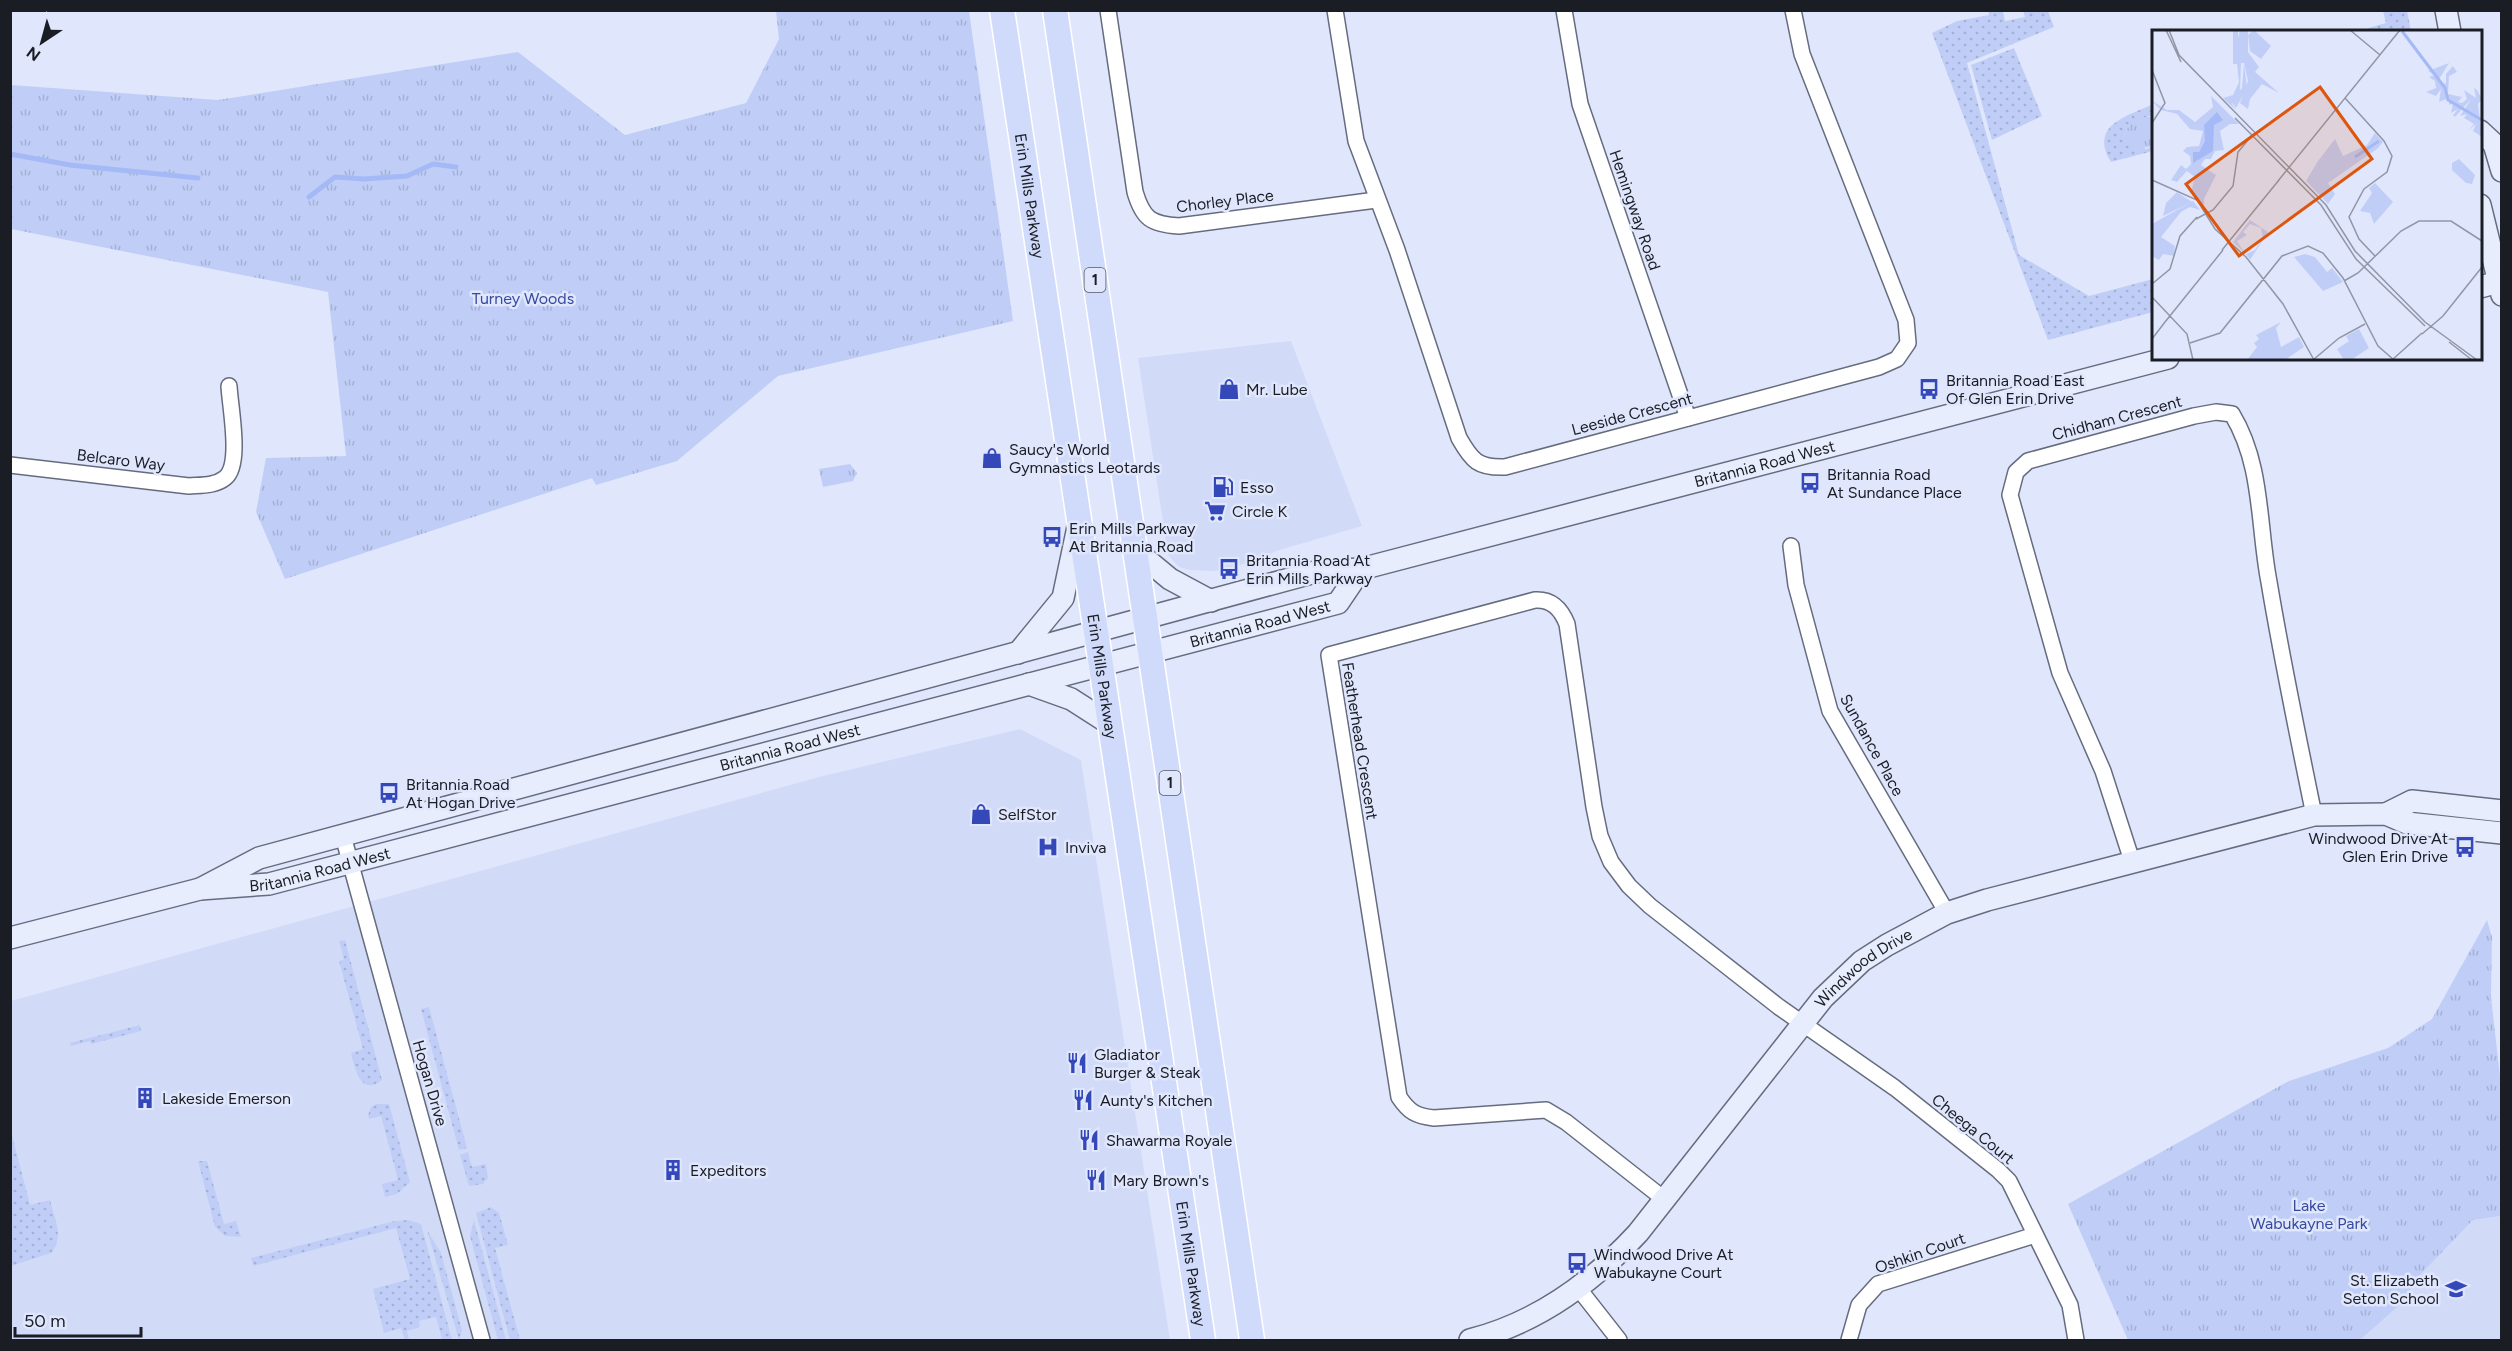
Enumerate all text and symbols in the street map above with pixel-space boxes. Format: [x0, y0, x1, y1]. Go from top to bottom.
north arrow [12, 12, 72, 72]
inset map [2152, 30, 2482, 360]
text: N [23, 42, 44, 65]
street label: Erin Mills Parkway [1011, 132, 1049, 260]
street label: Hemingway Road [1606, 147, 1664, 273]
street label: Chorley Place [1175, 186, 1275, 216]
road number: 1 [1084, 268, 1106, 292]
park label: Turney Woods [472, 289, 574, 308]
place label: Britannia Road East Of Glen Erin Drive [1946, 371, 2085, 408]
shop icon: Mr. Lube [1217, 377, 1241, 401]
bus stop icon: Britannia Road East Of Glen Erin Drive [1917, 377, 1941, 401]
place label: Mr. Lube [1246, 380, 1308, 399]
street label: Leeside Crescent [1569, 389, 1695, 439]
street label: Chidham Crescent [2050, 392, 2184, 444]
street label: Britannia Road West [1692, 436, 1837, 491]
place label: Saucy's World Gymnastics Leotards [1009, 440, 1160, 477]
street label: Belcaro Way [76, 445, 167, 475]
shop icon: Saucy's World Gymnastics Leotards [980, 446, 1004, 470]
place label: Britannia Road At Sundance Place [1827, 465, 1962, 502]
bus stop icon: Britannia Road At Sundance Place [1798, 471, 1822, 495]
fuel station icon: Esso [1211, 475, 1235, 499]
place label: Esso [1240, 478, 1274, 497]
supermarket icon: Circle K [1203, 499, 1227, 523]
place label: Circle K [1232, 502, 1288, 521]
place label: Erin Mills Parkway At Britannia Road [1069, 519, 1196, 556]
bus stop icon: Erin Mills Parkway At Britannia Road [1040, 525, 1064, 549]
place label: Britannia Road At Erin Mills Parkway [1246, 551, 1373, 588]
bus stop icon: Britannia Road At Erin Mills Parkway [1217, 557, 1241, 581]
street label: Britannia Road West [1188, 596, 1332, 651]
street label: Erin Mills Parkway [1084, 612, 1122, 741]
street label: Featherhead Crescent [1338, 661, 1382, 821]
street label: Sundance Place [1836, 691, 1908, 800]
street label: Britannia Road West [718, 719, 862, 775]
road number: 1 [1160, 771, 1180, 795]
place label: Britannia Road At Hogan Drive [406, 775, 516, 812]
bus stop icon: Britannia Road At Hogan Drive [377, 781, 401, 805]
shop icon: SelfStor [969, 802, 993, 826]
place label: SelfStor [998, 805, 1057, 824]
place label: Windwood Drive At Glen Erin Drive [2309, 829, 2448, 866]
hospital icon: Inviva [1036, 835, 1060, 859]
bus stop icon: Windwood Drive At Glen Erin Drive [2453, 835, 2477, 859]
place label: Inviva [1065, 838, 1106, 857]
street label: Britannia Road West [249, 843, 392, 895]
street label: Windwood Drive [1810, 924, 1915, 1011]
street label: Hogan Drive [409, 1038, 451, 1129]
place label: Gladiator Burger & Steak [1094, 1045, 1201, 1082]
restaurant icon: Gladiator Burger & Steak [1065, 1051, 1089, 1075]
building icon: Lakeside Emerson [133, 1086, 157, 1110]
restaurant icon: Aunty's Kitchen [1071, 1088, 1095, 1112]
place label: Lakeside Emerson [162, 1089, 291, 1108]
street label: Cheega Court [1928, 1090, 2018, 1168]
place label: Aunty's Kitchen [1100, 1091, 1213, 1110]
restaurant icon: Shawarma Royale [1077, 1128, 1101, 1152]
place label: Shawarma Royale [1106, 1131, 1232, 1150]
building icon: Expeditors [661, 1158, 685, 1182]
place label: Expeditors [690, 1161, 767, 1180]
restaurant icon: Mary Brown's [1084, 1168, 1108, 1192]
place label: Mary Brown's [1113, 1171, 1209, 1190]
park label: Lake Wabukayne Park [2250, 1196, 2368, 1233]
street label: Erin Mills Parkway [1173, 1200, 1210, 1328]
street label: Oshkin Court [1872, 1229, 1968, 1277]
place label: Windwood Drive At Wabukayne Court [1594, 1245, 1733, 1282]
bus stop icon: Windwood Drive At Wabukayne Court [1565, 1251, 1589, 1275]
place label: St. Elizabeth Seton School [2343, 1271, 2439, 1308]
school or university icon: St. Elizabeth Seton School [2444, 1277, 2468, 1301]
scale bar [15, 1300, 141, 1338]
text: 50 m [24, 1310, 66, 1332]

